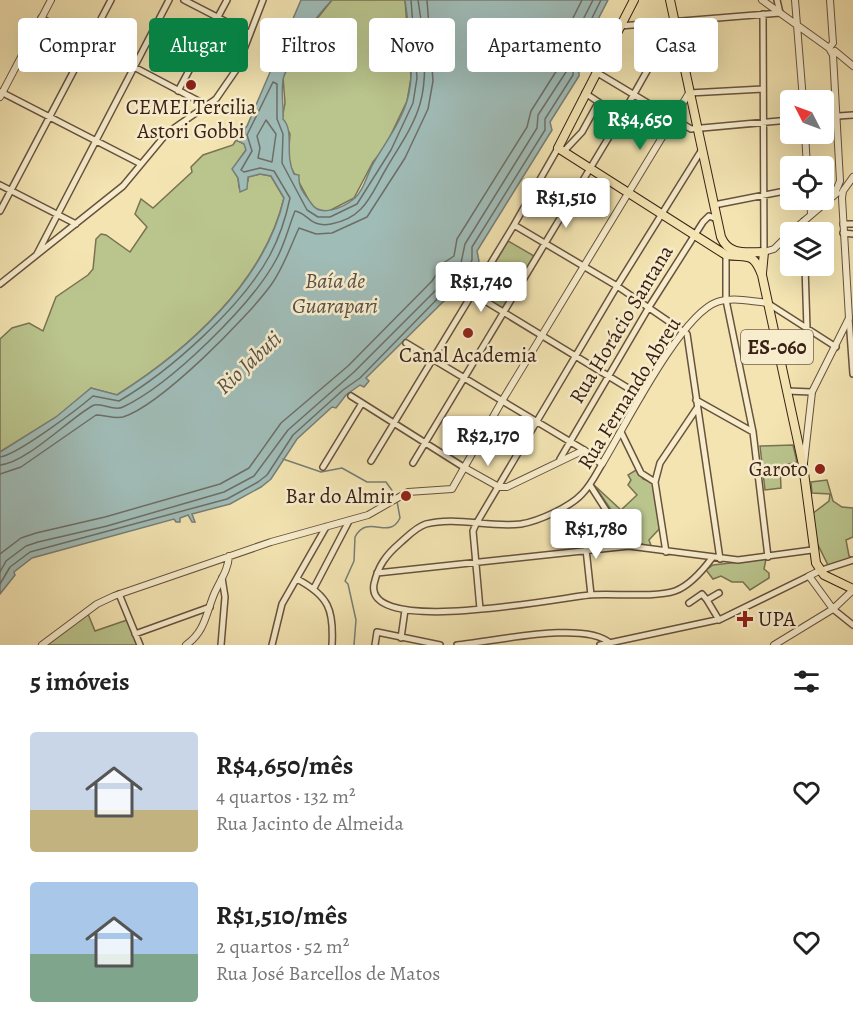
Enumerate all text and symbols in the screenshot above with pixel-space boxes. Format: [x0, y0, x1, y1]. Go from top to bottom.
chip: Comprar [18, 18, 137, 72]
chip: Alugar [149, 18, 248, 72]
chip: Filtros [260, 18, 357, 72]
chip: Novo [369, 18, 455, 72]
chip: Apartamento [467, 18, 622, 72]
chip: Casa [634, 18, 718, 72]
marker: CEMEI Tercilia Astori Gobbi [184, 78, 198, 92]
north arrow [780, 90, 834, 144]
map controls [780, 90, 834, 276]
place label: CEMEI Tercilia Astori Gobbi [126, 93, 257, 145]
pin: R$4,650 [585, 100, 695, 151]
text: R$4,650 [608, 106, 672, 133]
button: locate [780, 156, 834, 210]
pin: R$1,510 [511, 178, 621, 229]
text: R$1,510 [536, 184, 596, 211]
button: layers [780, 222, 834, 276]
street label: Rua Horácio Santana [563, 239, 680, 409]
pin: R$1,740 [426, 262, 536, 313]
water label: Baía de Guarapari [292, 266, 378, 321]
text: R$1,740 [450, 268, 512, 295]
street label: Rua Fernando Abreu [571, 311, 687, 474]
water label: Rio Jabuti [209, 324, 288, 401]
marker: Canal Academia [461, 326, 475, 340]
road number: ES-060 [741, 330, 813, 364]
place label: Canal Academia [399, 341, 537, 369]
pin: R$2,170 [433, 416, 543, 467]
text: R$2,170 [457, 422, 519, 449]
place label: Garoto [749, 455, 808, 483]
marker: Garoto [813, 462, 827, 476]
place label: Bar do Almir [285, 482, 394, 510]
marker: Bar do Almir [399, 489, 413, 503]
pin: R$1,780 [541, 509, 651, 560]
text: R$1,780 [565, 515, 627, 542]
place label: UPA [758, 605, 796, 633]
marker: UPA [736, 610, 754, 628]
text: 5 imóveis [30, 664, 130, 699]
icon: filters [790, 665, 823, 698]
text: R$4,650/mês [216, 748, 353, 783]
icon: home [78, 756, 150, 828]
icon: heart [790, 776, 823, 809]
text: 4 quartos · 132 m² [216, 783, 355, 810]
text: Rua Jacinto de Almeida [216, 810, 404, 837]
text: R$1,510/mês [216, 898, 348, 933]
icon: home [78, 906, 150, 978]
icon: heart [790, 926, 823, 959]
text: 2 quartos · 52 m² [216, 933, 349, 960]
text: Rua José Barcellos de Matos [216, 960, 440, 987]

